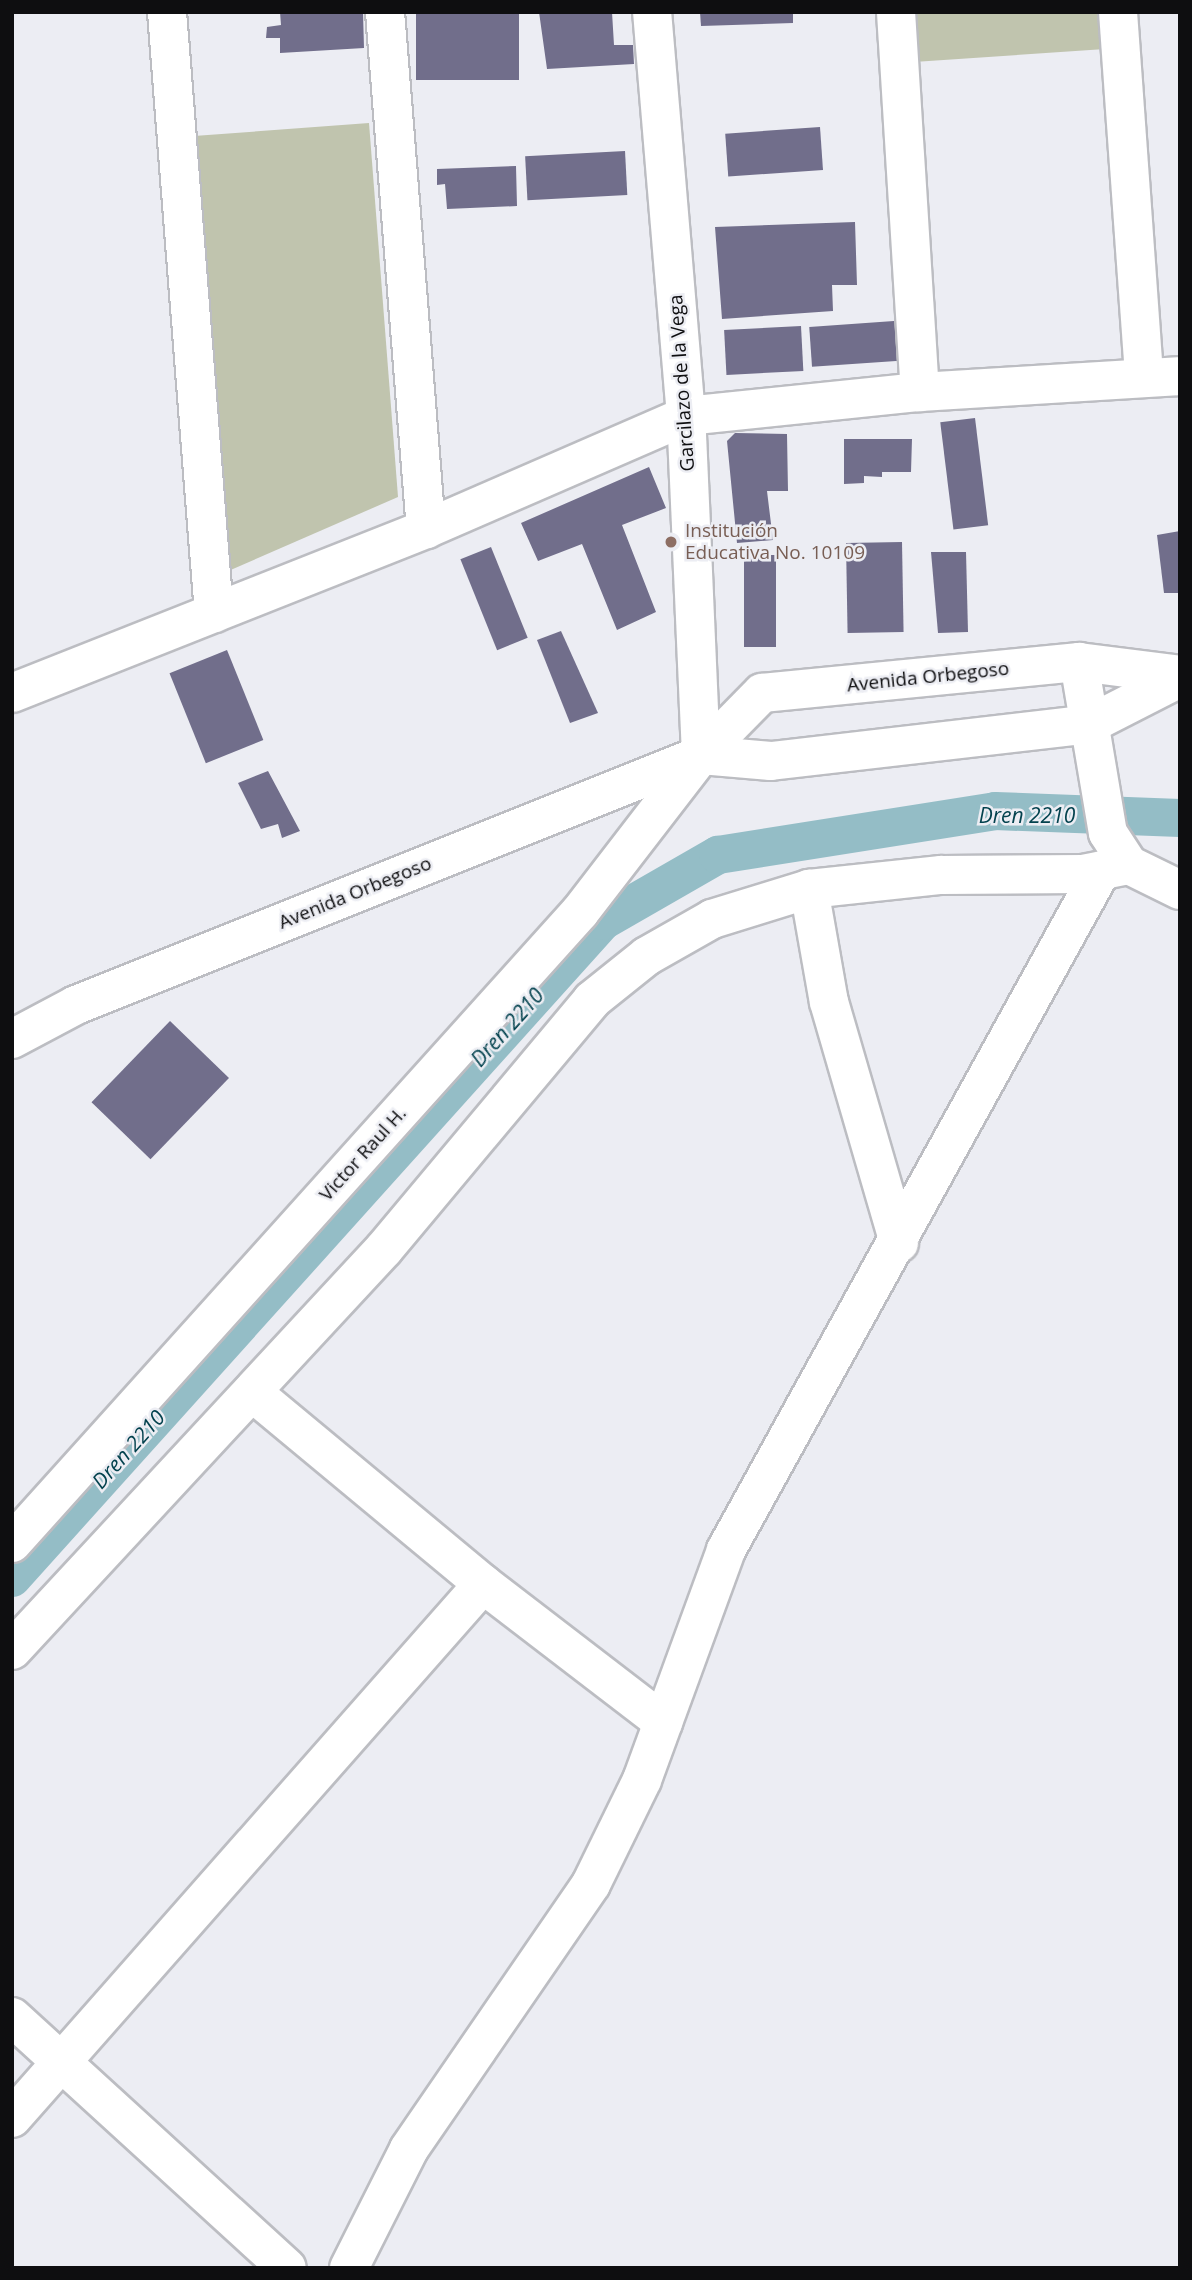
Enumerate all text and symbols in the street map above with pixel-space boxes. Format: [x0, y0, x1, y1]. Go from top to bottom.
street label: Garcilazo de la Vega [664, 294, 700, 472]
place label: Institución Educativa No. 10109 [685, 520, 865, 564]
marker: Institución Educativa No. 10109 [663, 534, 679, 550]
street label: Avenida Orbegoso [846, 657, 1010, 697]
water label: Dren 2210 [979, 802, 1075, 828]
street label: Avenida Orbegoso [275, 852, 435, 934]
water label: Dren 2210 [465, 983, 549, 1071]
street label: Victor Raul H. [315, 1102, 411, 1206]
water label: Dren 2210 [86, 1405, 170, 1493]

